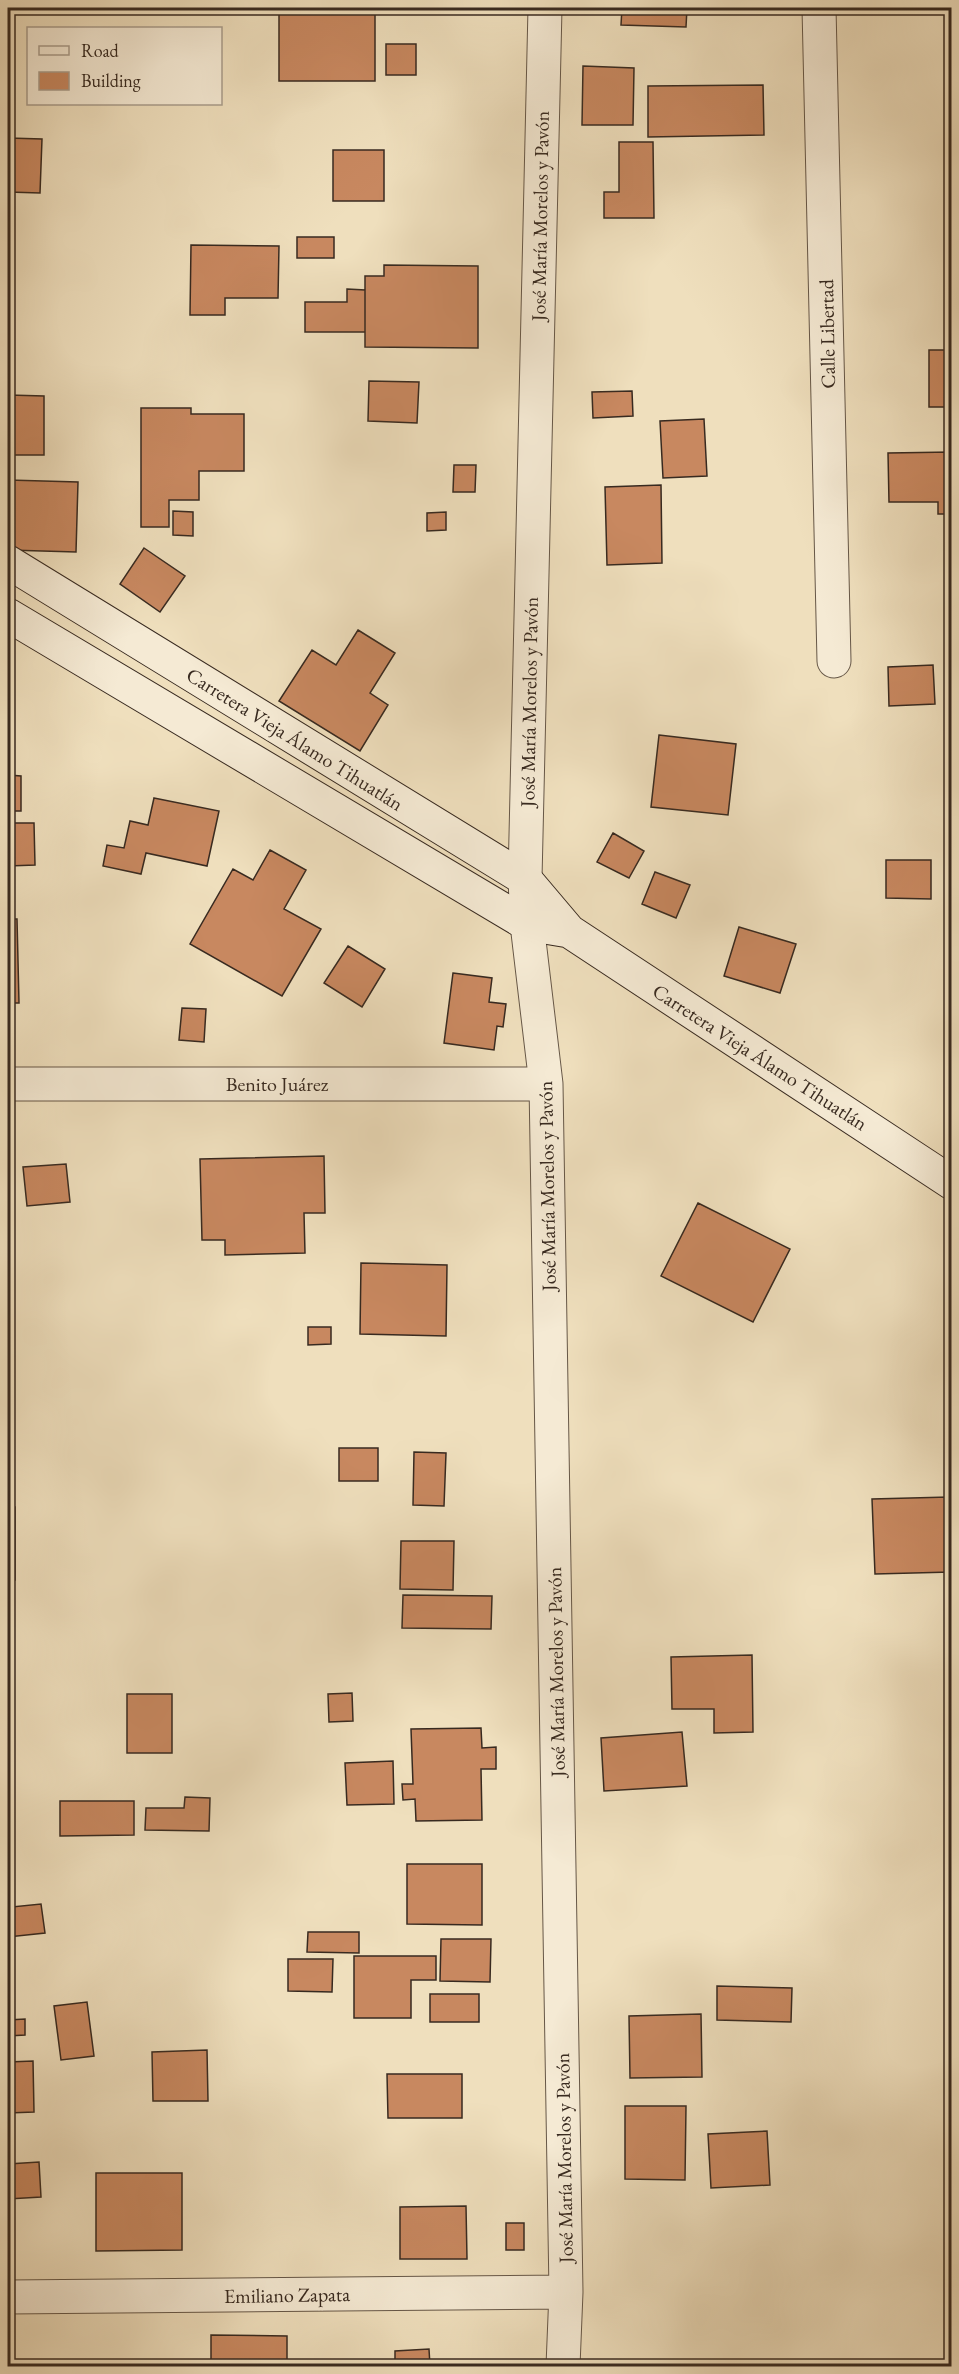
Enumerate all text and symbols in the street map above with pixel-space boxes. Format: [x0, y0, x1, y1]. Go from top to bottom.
legend [27, 27, 222, 105]
text: Road [81, 39, 120, 62]
text: Building [81, 69, 141, 92]
street label: José María Morelos y Pavón [525, 110, 555, 323]
street label: Calle Libertad [813, 278, 841, 389]
street label: José María Morelos y Pavón [514, 596, 544, 809]
street label: Carretera Vieja Álamo Tihuatlán [182, 661, 409, 817]
street label: Carretera Vieja Álamo Tihuatlán [648, 978, 873, 1137]
street label: Benito Juárez [226, 1071, 329, 1097]
street label: José María Morelos y Pavón [532, 1080, 562, 1293]
street label: José María Morelos y Pavón [541, 1566, 571, 1779]
street label: José María Morelos y Pavón [549, 2052, 579, 2265]
street label: Emiliano Zapata [224, 2281, 350, 2309]

